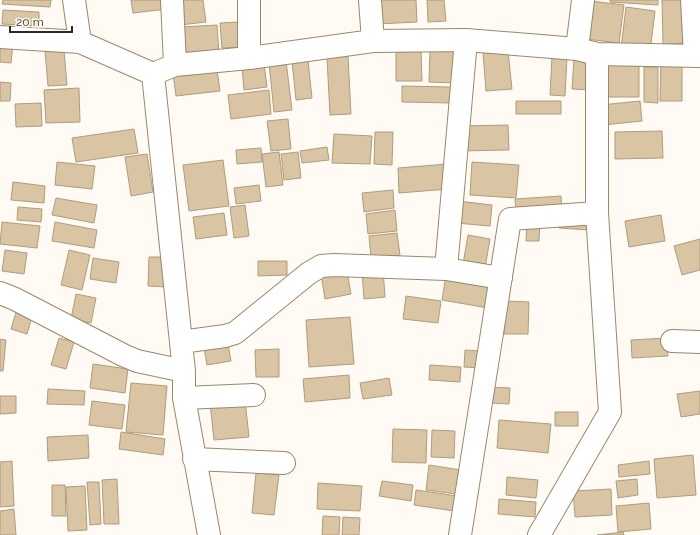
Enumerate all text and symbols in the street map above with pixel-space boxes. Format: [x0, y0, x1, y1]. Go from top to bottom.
scale bar [10, 8, 72, 34]
text: 20 m [16, 15, 44, 29]

